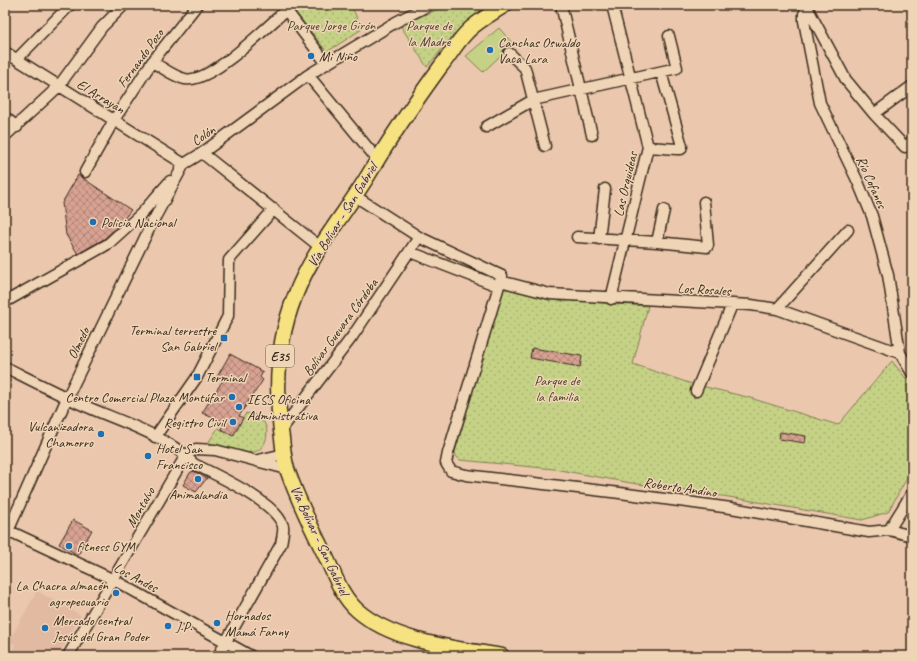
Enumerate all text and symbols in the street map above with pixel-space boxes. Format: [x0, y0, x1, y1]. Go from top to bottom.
park label: Parque Jorge Girón [287, 17, 376, 34]
park label: Parque de la Madre [406, 17, 453, 50]
street label: Fernando Pozo [113, 24, 169, 91]
place label: Canchas Oswaldo Vaca Lara [498, 34, 581, 67]
marker: Canchas Oswaldo Vaca Lara [485, 45, 495, 55]
place label: Mi Niño [319, 48, 358, 65]
marker: Mi Niño [306, 51, 316, 61]
street label: El Arrayan [74, 76, 128, 118]
street label: Colón [188, 121, 219, 150]
street label: Las Orquideas [610, 149, 641, 218]
street label: Río Cofanes [852, 153, 891, 212]
street label: Vía Bolívar - San Gabriel [304, 158, 383, 270]
place label: Policia Nacional [101, 214, 178, 231]
marker: Policia Nacional [88, 217, 98, 227]
street label: Bolívar Guevara Córdoba [299, 274, 382, 379]
street label: Los Rosales [677, 280, 732, 299]
place label: Terminal terrestre San Gabriel [129, 322, 219, 355]
street label: Olmedo [64, 323, 94, 362]
marker: Terminal terrestre San Gabriel [219, 333, 229, 343]
road number: E35 [266, 345, 294, 367]
place label: Terminal [205, 369, 248, 386]
marker: Terminal [192, 372, 202, 382]
park label: Parque de la familia [534, 372, 581, 405]
place label: Centro Comercial Plaza Montúfar [66, 389, 225, 406]
place label: IESS Oficina Administrativa [247, 391, 319, 424]
marker: Centro Comercial Plaza Montúfar [227, 392, 237, 402]
marker: IESS Oficina Administrativa [234, 402, 244, 412]
place label: Registro Civil [164, 414, 228, 431]
marker: Registro Civil [228, 417, 238, 427]
place label: Vulcanizadora Chamorro [28, 418, 94, 451]
marker: Vulcanizadora Chamorro [96, 429, 106, 439]
place label: Hotel San Francisco [156, 440, 203, 473]
marker: Hotel San Francisco [143, 451, 153, 461]
marker: Animalandia [193, 474, 203, 484]
street label: Roberto Andino [642, 474, 720, 501]
street label: Montalvo [122, 483, 159, 530]
street label: Vía Bolívar - San Gabriel [287, 483, 354, 600]
place label: Animalandia [169, 486, 228, 503]
place label: fitness GYM [77, 538, 136, 555]
marker: fitness GYM [64, 541, 74, 551]
street label: Los Andes [111, 559, 162, 597]
place label: La Chacra almacén agropecuario [16, 577, 109, 610]
marker: La Chacra almacén agropecuario [111, 588, 121, 598]
place label: Hornados Mamá Fanny [225, 607, 289, 640]
place label: Mercado central Jesús del Gran Poder [52, 612, 151, 645]
place label: J.P. [175, 618, 193, 635]
marker: Hornados Mamá Fanny [212, 618, 222, 628]
marker: J.P. [163, 621, 173, 631]
marker: Mercado central Jesús del Gran Poder [40, 623, 50, 633]

